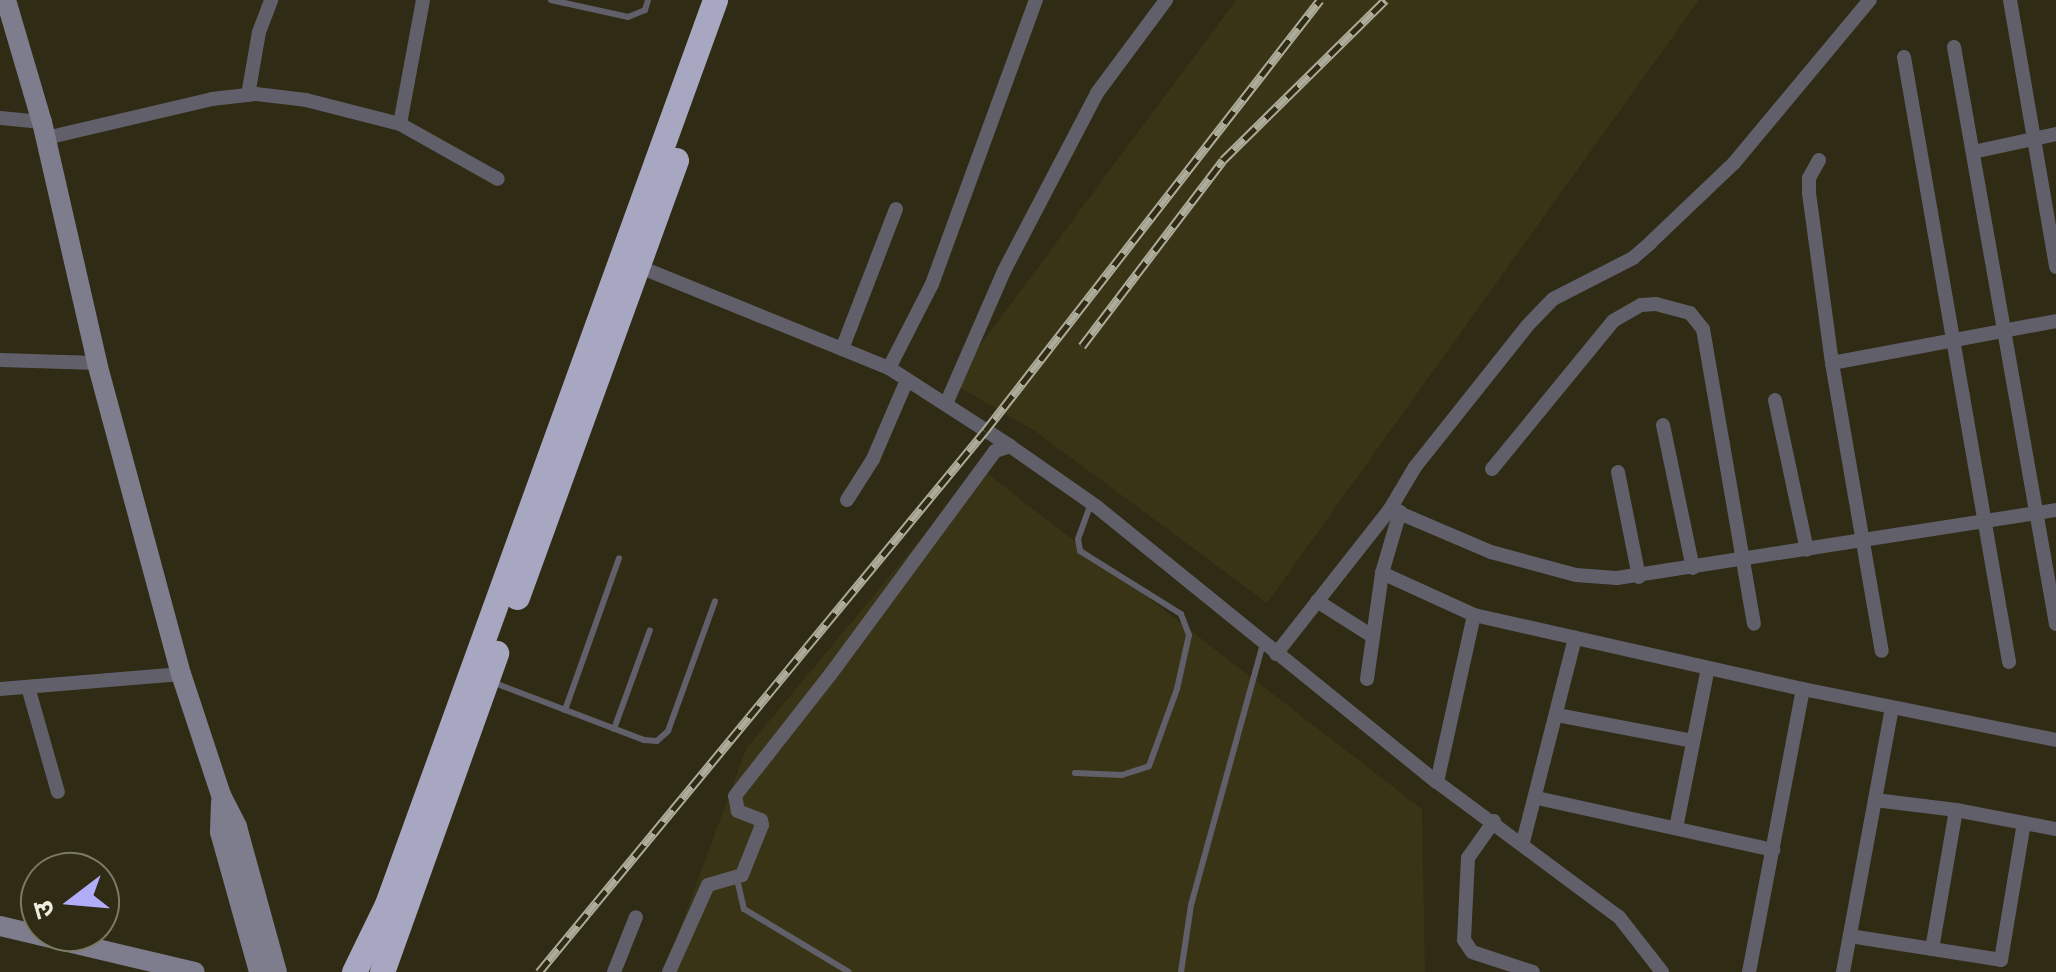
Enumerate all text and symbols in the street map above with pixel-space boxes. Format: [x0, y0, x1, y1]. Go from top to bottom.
north arrow [20, 852, 120, 952]
text: उ [24, 897, 63, 923]

